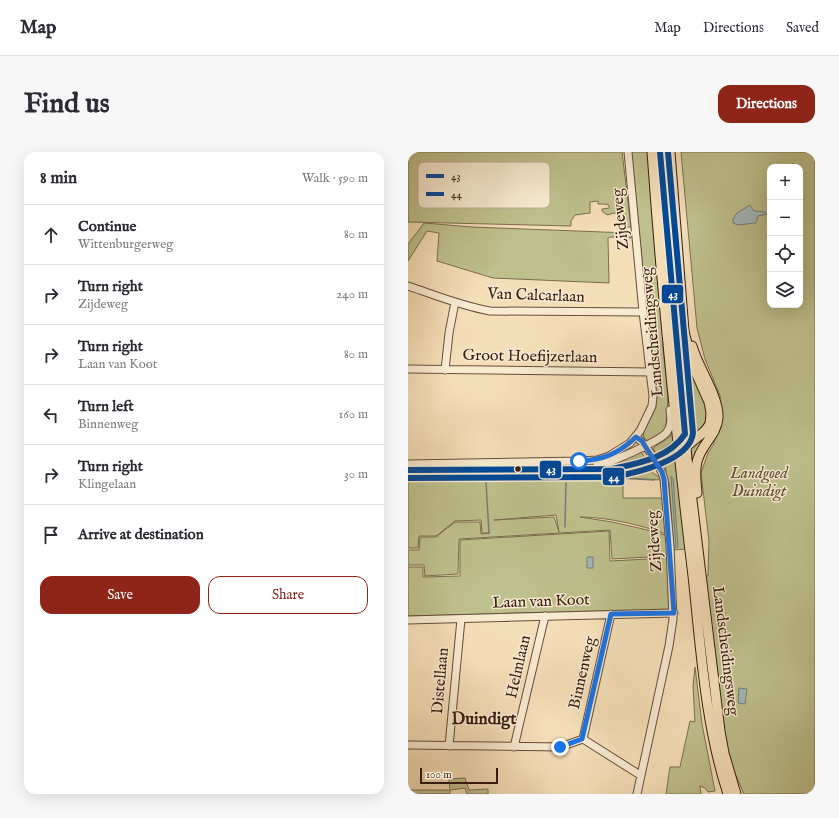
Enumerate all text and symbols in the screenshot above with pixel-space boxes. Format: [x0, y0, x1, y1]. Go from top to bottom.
text: Map [20, 16, 56, 40]
text: Map [654, 19, 681, 37]
text: Directions [703, 19, 764, 37]
text: Saved [786, 19, 819, 37]
button: Directions [718, 85, 815, 123]
text: Find us [24, 87, 110, 122]
legend [418, 162, 550, 208]
map controls [767, 164, 803, 308]
button: + [767, 164, 803, 200]
text: 8 min [40, 168, 77, 189]
text: Walk · 590 m [302, 170, 368, 187]
text: 43 [451, 170, 461, 184]
street label: Zijdeweg [608, 187, 634, 251]
text: 44 [451, 188, 462, 202]
button: − [767, 200, 803, 236]
text: Continue [78, 217, 136, 236]
icon: ahead [40, 224, 62, 246]
text: 80 m [344, 226, 368, 243]
text: Wittenburgerweg [78, 236, 173, 253]
button: locate [767, 236, 803, 272]
street label: Landscheidingsweg [637, 266, 669, 398]
button: layers [767, 272, 803, 308]
text: Turn right [78, 277, 143, 296]
icon: right [40, 284, 62, 306]
street label: Van Calcarlaan [486, 284, 586, 308]
line badge: 43 [661, 284, 684, 304]
text: 240 m [336, 286, 368, 303]
text: 43 [667, 288, 678, 302]
text: Zijdeweg [78, 296, 128, 313]
text: Turn right [78, 337, 143, 356]
icon: right [40, 344, 62, 366]
text: 80 m [344, 346, 368, 363]
street label: Groot Hoefijzerlaan [462, 346, 598, 368]
text: Laan van Koot [78, 356, 157, 373]
text: Turn left [78, 397, 134, 416]
icon: left [40, 404, 62, 426]
text: 160 m [338, 406, 368, 423]
text: Binnenweg [78, 416, 138, 433]
route start [570, 452, 588, 470]
text: Turn right [78, 457, 143, 476]
line badge: 43 [539, 460, 562, 479]
text: 43 [545, 463, 556, 477]
icon: right [40, 464, 62, 486]
unlabelled marker [513, 464, 523, 474]
park label: Landgoed Duindigt [729, 464, 789, 502]
text: 30 m [344, 466, 368, 483]
line badge: 44 [602, 467, 625, 486]
text: 44 [608, 471, 620, 485]
text: Klingelaan [78, 476, 136, 493]
street label: Zijdeweg [643, 509, 667, 572]
icon: arrive [40, 524, 62, 546]
text: Arrive at destination [78, 525, 204, 544]
button: Save [40, 576, 200, 614]
button: Share [208, 576, 368, 614]
street label: Landscheidingsweg [707, 585, 743, 717]
street label: Laan van Koot [492, 590, 591, 614]
street label: Helmlaan [502, 633, 536, 701]
street label: Binnenweg [565, 634, 601, 711]
street label: Distellaan [428, 646, 454, 715]
district label: Duindigt [452, 709, 517, 730]
route end [551, 738, 569, 756]
scale bar [420, 766, 498, 785]
text: 100 m [426, 768, 452, 782]

